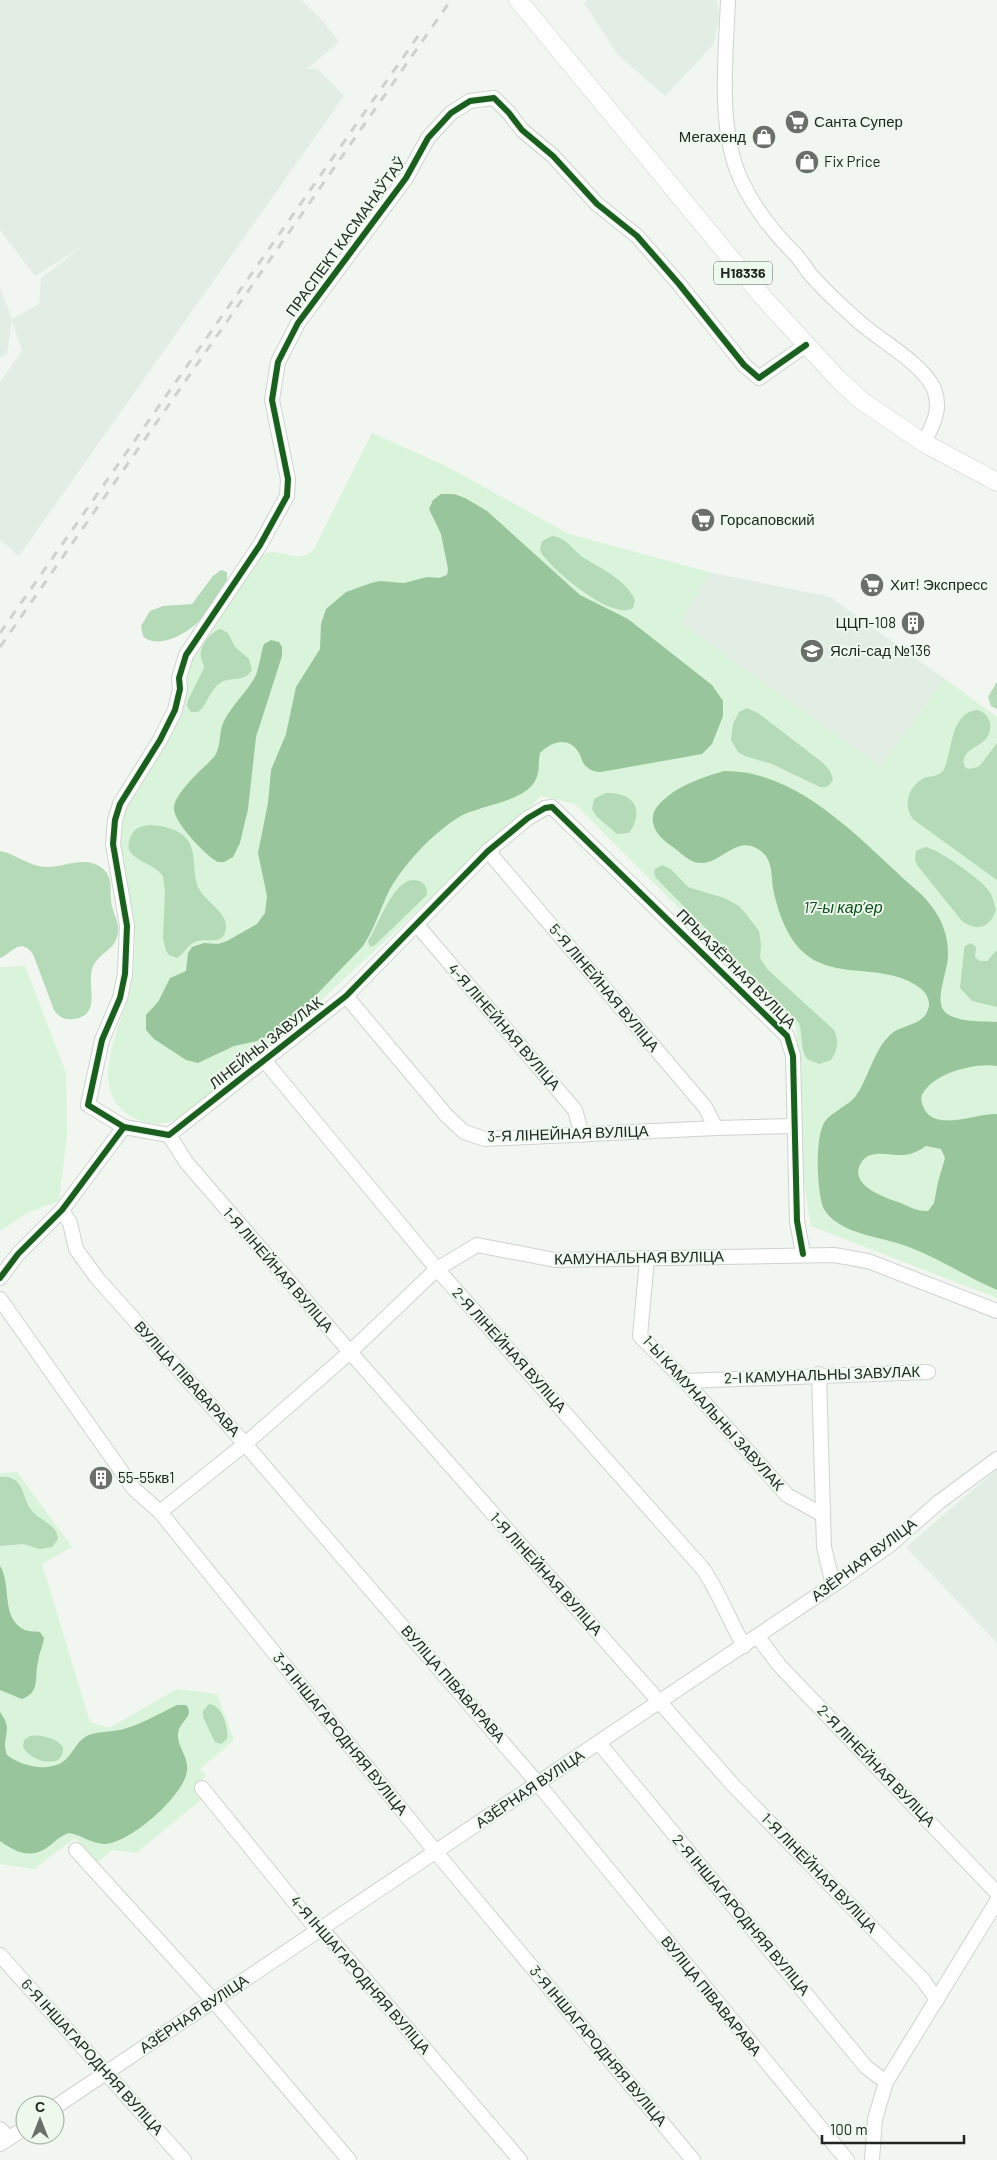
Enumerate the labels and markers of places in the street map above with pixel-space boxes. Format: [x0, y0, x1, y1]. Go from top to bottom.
supermarket icon: Санта Супер [784, 109, 810, 135]
place label: Санта Супер [814, 112, 903, 130]
shop icon: Мегахенд [751, 124, 777, 150]
place label: Мегахенд [679, 127, 746, 145]
shop icon: Fix Price [794, 149, 820, 175]
place label: Fix Price [824, 152, 880, 170]
supermarket icon: Горсаповский [690, 507, 716, 533]
place label: Горсаповский [720, 510, 815, 528]
supermarket icon: Хит! Экспресс [859, 572, 885, 598]
place label: Хит! Экспресс [890, 575, 988, 593]
building icon: ЦЦП-108 [900, 610, 926, 636]
place label: ЦЦП-108 [836, 613, 896, 631]
school or university icon: Яслі-сад №136 [799, 638, 825, 664]
place label: Яслі-сад №136 [830, 641, 931, 659]
building icon: 55-55кв1 [88, 1465, 114, 1491]
place label: 55-55кв1 [118, 1468, 175, 1486]

